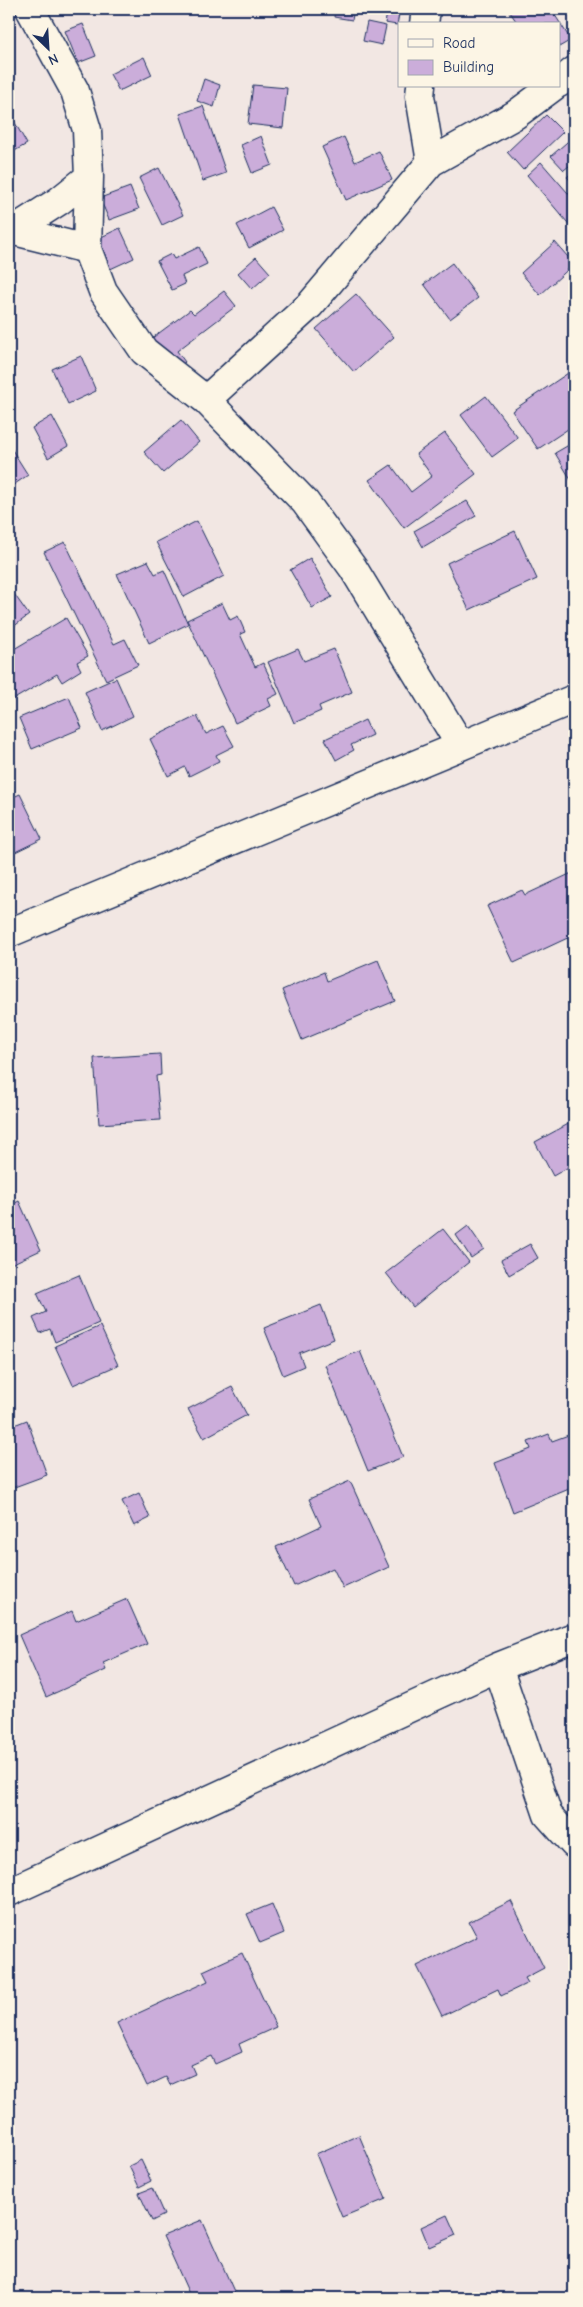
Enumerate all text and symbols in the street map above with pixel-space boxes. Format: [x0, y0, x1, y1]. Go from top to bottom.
north arrow [22, 22, 72, 72]
legend [398, 22, 560, 88]
text: Road [443, 34, 475, 52]
text: N [46, 50, 61, 69]
text: Building [443, 58, 494, 76]

